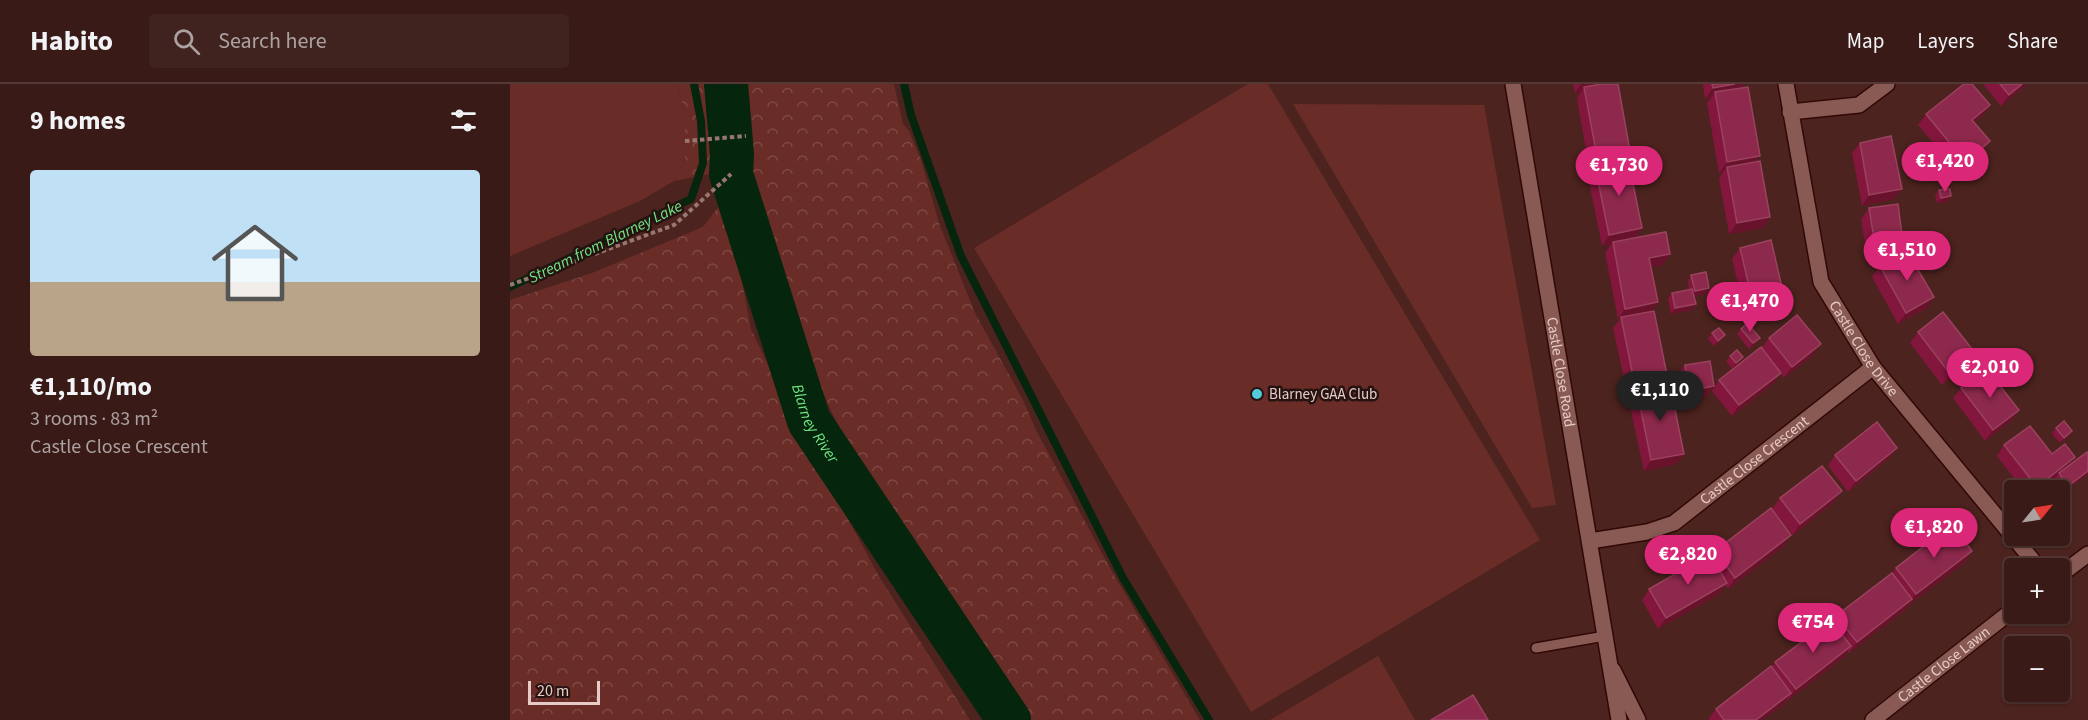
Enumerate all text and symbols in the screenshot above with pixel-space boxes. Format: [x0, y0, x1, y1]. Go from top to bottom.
search box [149, 14, 569, 68]
text: Habito [30, 21, 113, 61]
icon: search [170, 25, 203, 58]
text: Search here [218, 25, 327, 57]
text: Map [1847, 26, 1884, 56]
text: Layers [1917, 26, 1974, 56]
text: Share [2007, 26, 2058, 56]
text: 9 homes [30, 102, 125, 139]
icon: filters [447, 104, 480, 137]
pin: €1,420 [1896, 142, 1994, 193]
pin: €1,730 [1570, 146, 1668, 197]
text: €1,420 [1916, 147, 1974, 175]
text: €1,730 [1590, 151, 1648, 179]
water label: Stream from Blarney Lake [525, 195, 686, 289]
icon: home [201, 209, 309, 317]
pin: €1,510 [1858, 231, 1956, 282]
text: €1,510 [1878, 236, 1936, 264]
pin: €1,470 [1701, 282, 1799, 333]
text: €1,470 [1721, 287, 1779, 315]
street label: Castle Close Drive [1824, 297, 1903, 401]
street label: Castle Close Road [1541, 316, 1580, 429]
pin: €2,010 [1941, 348, 2039, 399]
text: €2,010 [1961, 353, 2019, 381]
text: €1,110/mo [30, 368, 152, 405]
pin: €1,110 [1611, 371, 1709, 422]
text: €1,110 [1631, 376, 1689, 404]
water label: Blarney River [786, 381, 845, 469]
place label: Blarney GAA Club [1269, 384, 1377, 405]
marker: Blarney GAA Club [1250, 387, 1264, 401]
text: 3 rooms · 83 m² [30, 405, 158, 433]
street label: Castle Close Crescent [1695, 411, 1813, 510]
text: Castle Close Crescent [30, 433, 208, 461]
north arrow [2004, 480, 2070, 546]
map controls [2004, 480, 2070, 702]
pin: €1,820 [1885, 508, 1983, 559]
text: €1,820 [1905, 513, 1963, 541]
pin: €2,820 [1639, 535, 1737, 586]
text: €2,820 [1659, 540, 1717, 568]
button: + [2004, 558, 2070, 624]
pin: €754 [1777, 603, 1849, 654]
text: €754 [1792, 608, 1834, 636]
street label: Castle Close Lawn [1893, 622, 1995, 708]
button: − [2004, 636, 2070, 702]
scale bar [528, 678, 600, 706]
text: 20 m [537, 680, 569, 702]

